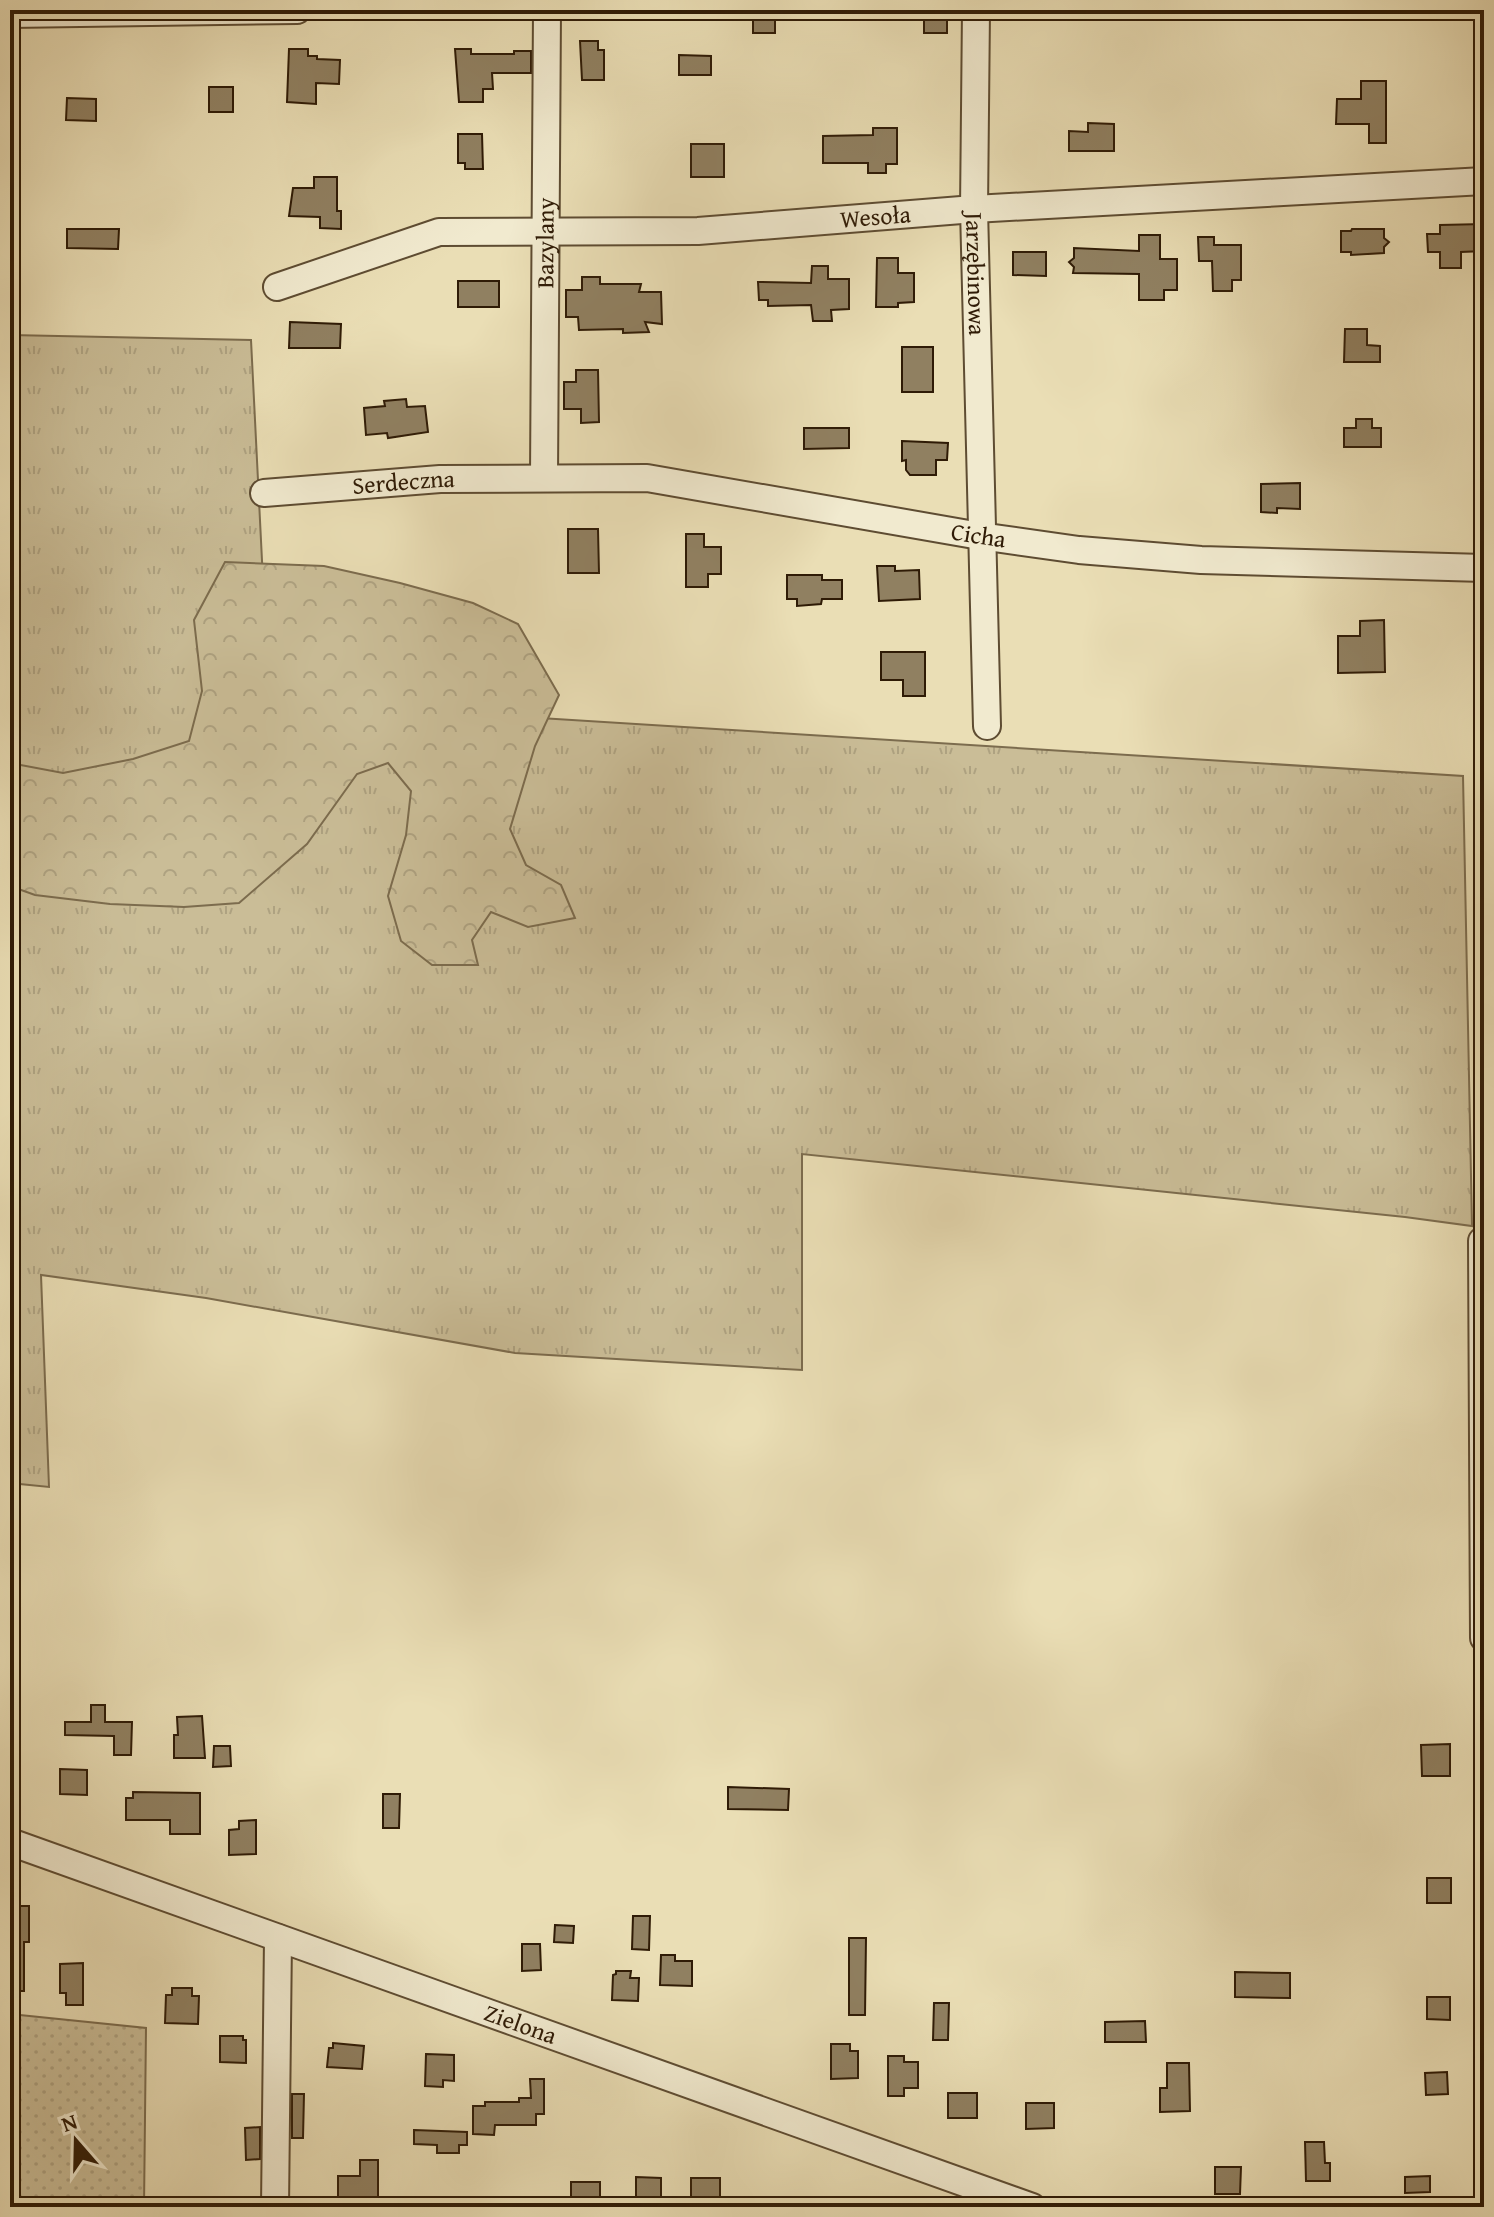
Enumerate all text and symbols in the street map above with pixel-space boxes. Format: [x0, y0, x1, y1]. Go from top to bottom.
street label: Wesoła [839, 196, 913, 237]
street label: Bazylany [527, 197, 563, 289]
street label: Jarzębinowa [957, 209, 995, 337]
street label: Serdeczna [351, 461, 456, 503]
street label: Cicha [948, 513, 1009, 557]
street label: Zielona [480, 1995, 562, 2053]
north arrow [36, 2101, 116, 2181]
text: N [57, 2105, 82, 2140]

